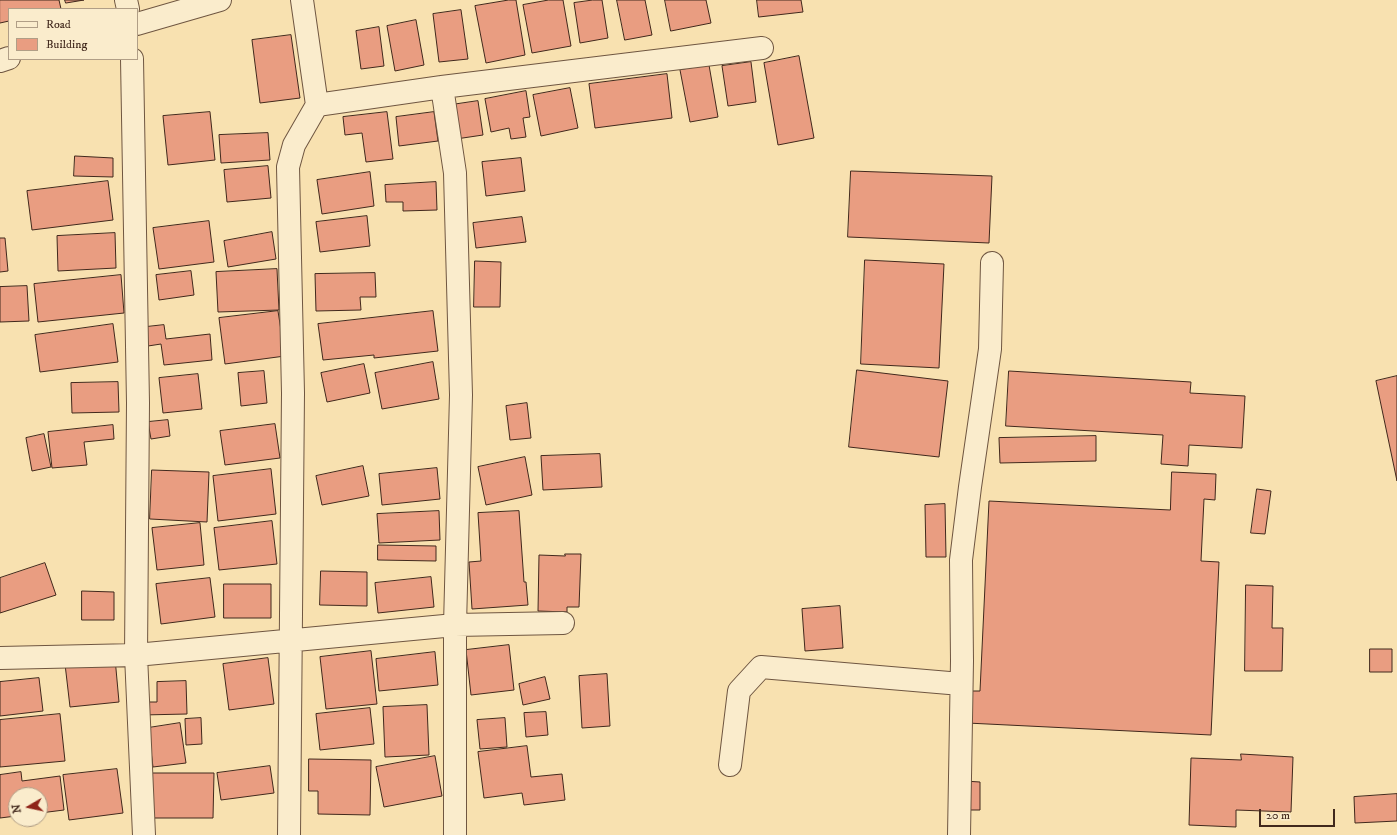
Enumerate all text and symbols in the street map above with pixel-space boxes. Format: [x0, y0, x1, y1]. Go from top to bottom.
legend [8, 8, 138, 60]
text: Road [46, 17, 71, 32]
text: Building [46, 37, 87, 52]
north arrow [8, 787, 48, 827]
scale bar [1261, 801, 1337, 827]
text: N [10, 803, 25, 814]
text: 20 m [1266, 808, 1290, 823]

